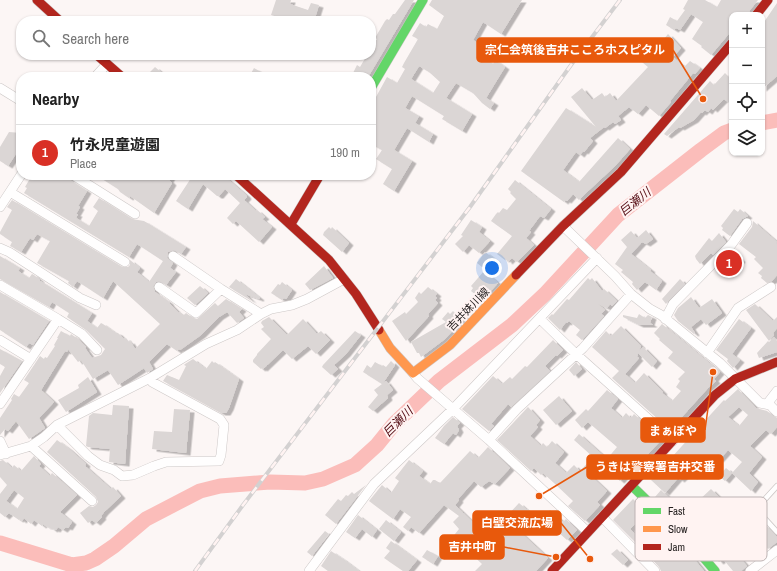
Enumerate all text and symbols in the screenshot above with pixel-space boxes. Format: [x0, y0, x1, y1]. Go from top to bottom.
map controls [729, 12, 765, 156]
button: + [729, 12, 765, 48]
search box [16, 16, 376, 60]
icon: search [30, 27, 52, 49]
text: Search here [62, 28, 129, 49]
callout: 宗仁会筑後吉井こころホスピタル [477, 38, 673, 62]
text: 宗仁会筑後吉井こころホスピタル [485, 42, 665, 58]
button: − [729, 48, 765, 84]
button: locate [729, 84, 765, 120]
text: Nearby [32, 87, 79, 110]
button: layers [729, 120, 765, 156]
text: 竹永児童遊園 [70, 134, 160, 155]
text: 1 [42, 144, 48, 161]
text: 190 m [330, 144, 360, 161]
text: Place [70, 155, 97, 172]
water label: 巨瀬川 [616, 183, 656, 220]
pin: 1 [716, 248, 742, 278]
your location [482, 258, 502, 278]
street label: 吉井妹川線 [444, 284, 492, 334]
water label: 巨瀬川 [380, 402, 418, 440]
callout: まぁぼや [641, 418, 705, 442]
text: まぁぼや [649, 423, 697, 439]
callout: うきは警察署吉井交番 [587, 455, 723, 479]
text: うきは警察署吉井交番 [595, 459, 716, 475]
legend [635, 497, 767, 561]
text: Fast [668, 504, 686, 518]
callout: 白壁交流広場 [473, 511, 561, 535]
text: 白壁交流広場 [481, 515, 553, 531]
text: Slow [668, 522, 688, 536]
callout: 吉井中町 [440, 535, 504, 559]
text: 吉井中町 [448, 539, 496, 555]
text: Jam [668, 540, 685, 554]

